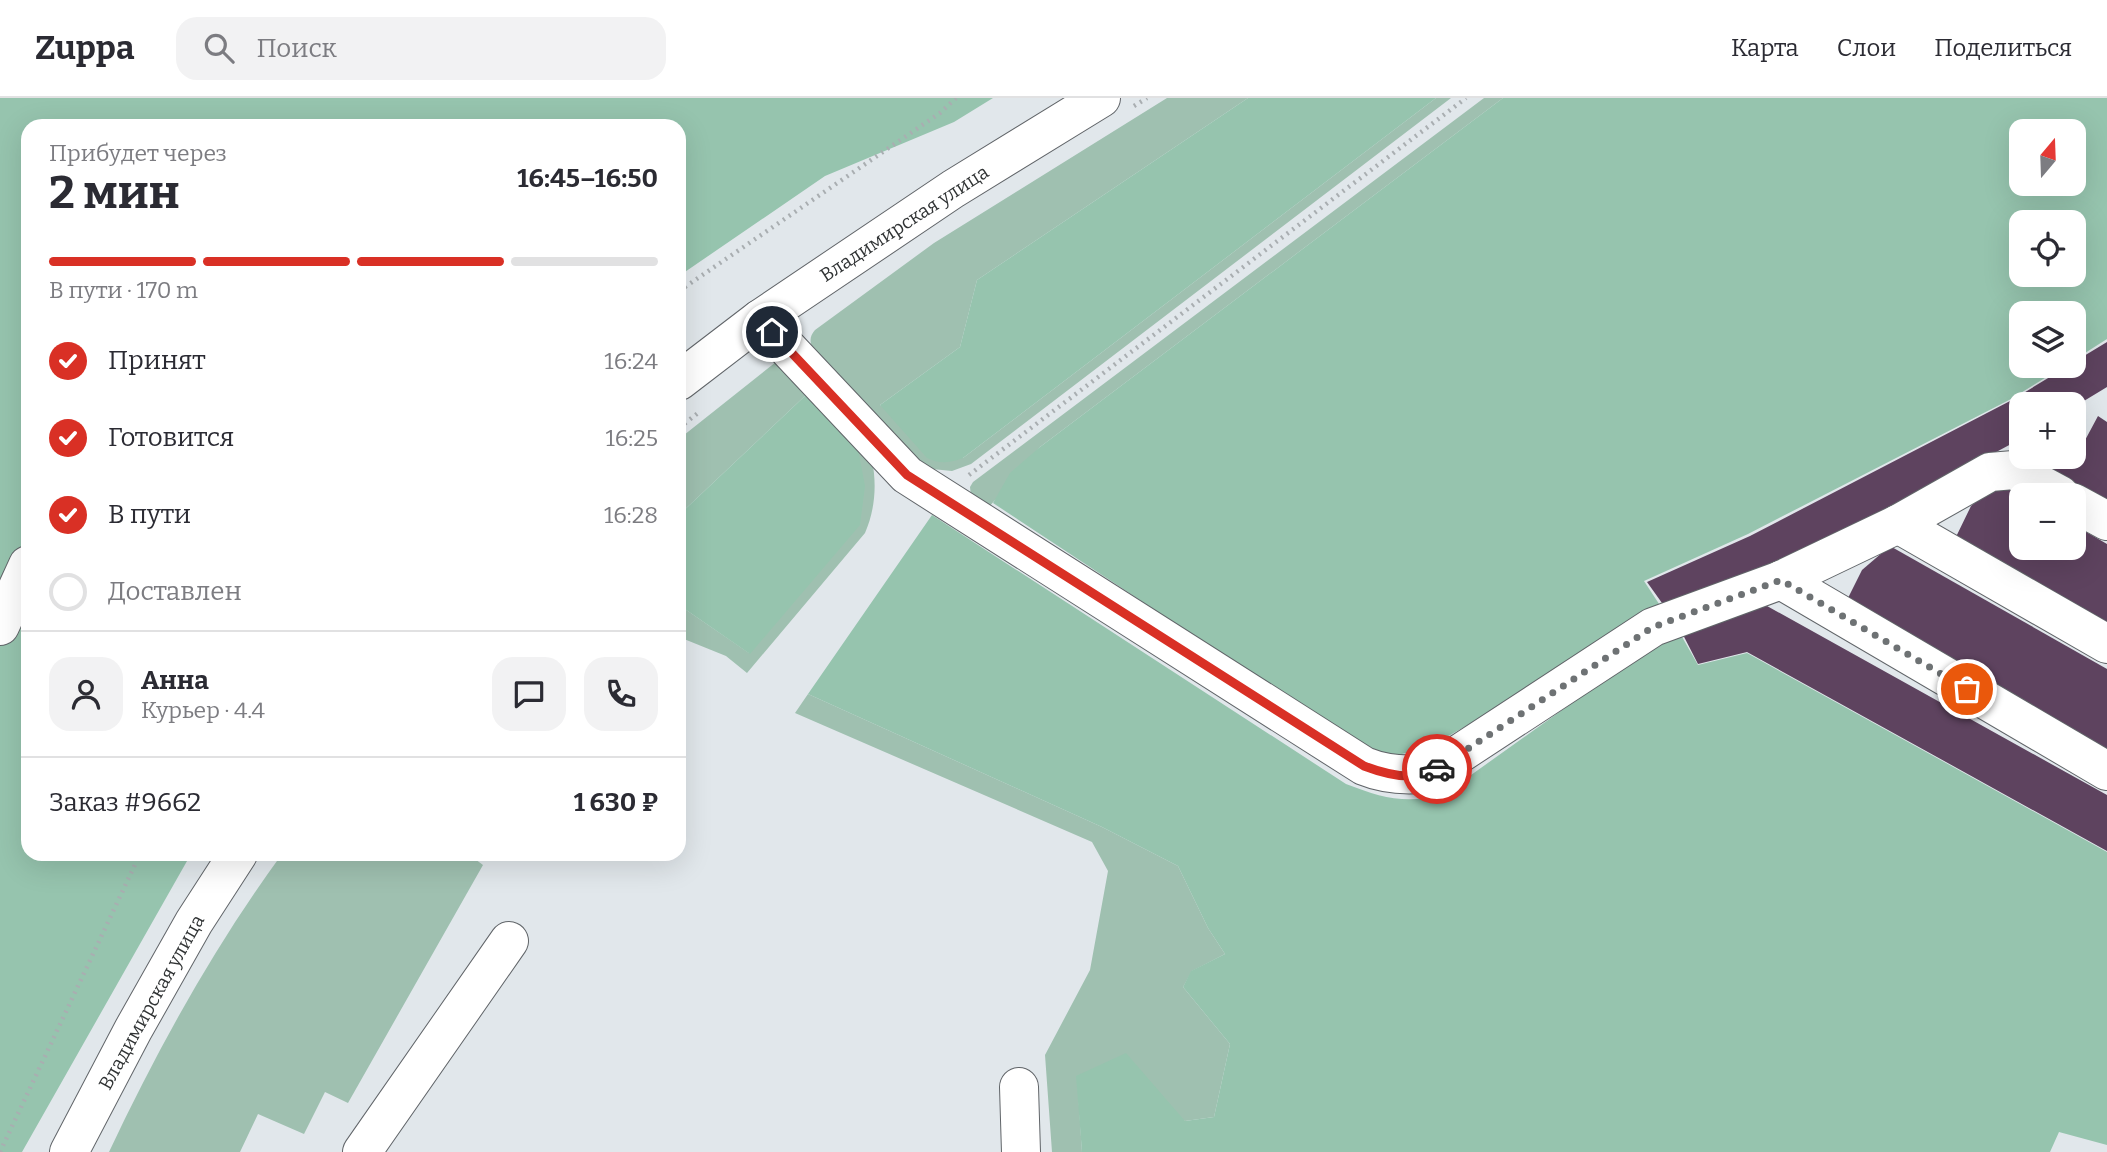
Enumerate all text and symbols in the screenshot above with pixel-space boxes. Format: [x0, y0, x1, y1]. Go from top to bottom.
search box [176, 17, 666, 80]
text: Zuppa [35, 28, 134, 68]
icon: search [200, 29, 238, 67]
text: Поиск [256, 33, 337, 64]
text: Карта [1731, 34, 1799, 62]
text: Слои [1837, 34, 1896, 62]
text: Поделиться [1934, 34, 2072, 62]
north arrow [2009, 119, 2086, 196]
map controls [2009, 119, 2086, 560]
text: Прибудет через [49, 139, 227, 167]
street label: Владимирская улица [816, 160, 993, 287]
text: 16:45–16:50 [517, 163, 658, 194]
text: 2 мин [49, 165, 180, 220]
button: locate [2009, 210, 2086, 287]
text: В пути · 170 m [49, 276, 198, 304]
button: layers [2009, 301, 2086, 378]
pin [742, 302, 802, 362]
icon: home [753, 313, 791, 351]
icon: check [49, 342, 87, 380]
text: Принят [108, 345, 206, 376]
text: 16:24 [604, 347, 658, 375]
button: + [2009, 392, 2086, 469]
icon: check [49, 419, 87, 457]
text: Готовится [108, 422, 234, 453]
text: 16:25 [606, 424, 658, 452]
button: − [2009, 483, 2086, 560]
icon: check [49, 496, 87, 534]
text: В пути [108, 499, 191, 530]
text: 16:28 [604, 501, 658, 529]
text: Доставлен [108, 576, 242, 607]
button: person [49, 657, 123, 731]
button: chat [492, 657, 566, 731]
button: phone [584, 657, 658, 731]
pin [1937, 659, 1997, 719]
text: Анна [141, 665, 209, 696]
icon: bag [1948, 670, 1986, 708]
text: Курьер · 4.4 [141, 696, 265, 724]
courier [1402, 734, 1472, 804]
icon: car [1418, 750, 1456, 788]
text: Заказ #9662 [49, 787, 201, 818]
text: 1 630 ₽ [574, 787, 658, 818]
street label: Владимирская улица [94, 910, 209, 1094]

